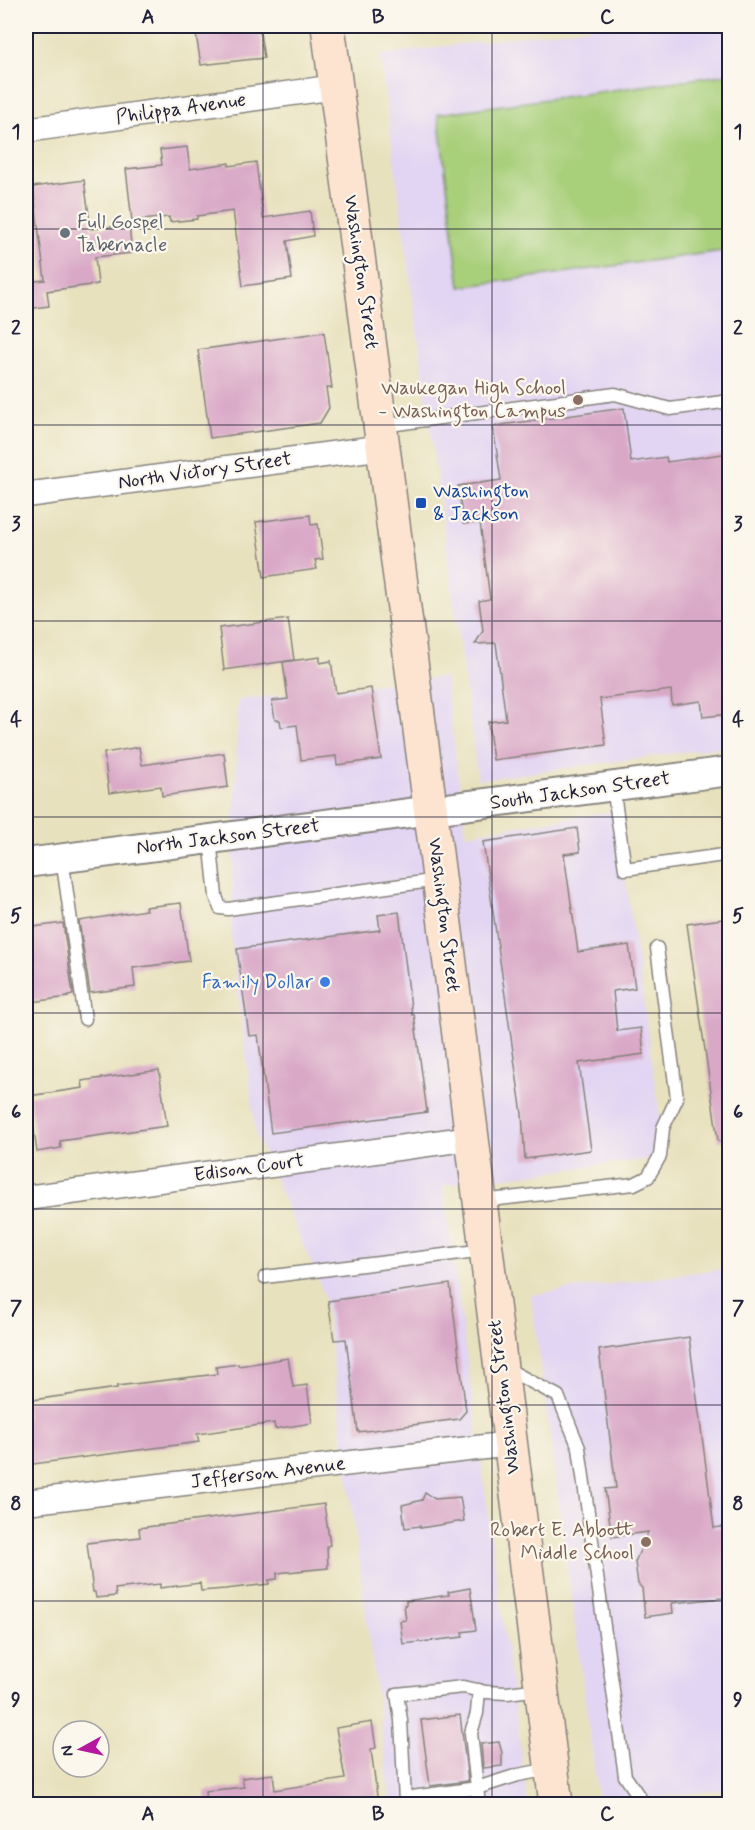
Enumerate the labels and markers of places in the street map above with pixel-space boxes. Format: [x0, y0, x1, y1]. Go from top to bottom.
place label: Full Gospel Tabernacle [77, 209, 167, 259]
marker: Full Gospel Tabernacle [58, 226, 72, 240]
place label: Waukegan High School - Washington Campus [378, 375, 566, 427]
marker: Waukegan High School - Washington Campus [571, 393, 585, 407]
place label: Washington & Jackson [433, 478, 529, 528]
marker: Washington & Jackson [414, 496, 428, 510]
place label: Family Dollar [202, 969, 314, 996]
marker: Family Dollar [318, 975, 332, 989]
place label: Robert E. Abbott Middle School [490, 1517, 634, 1567]
marker: Robert E. Abbott Middle School [639, 1535, 653, 1549]

